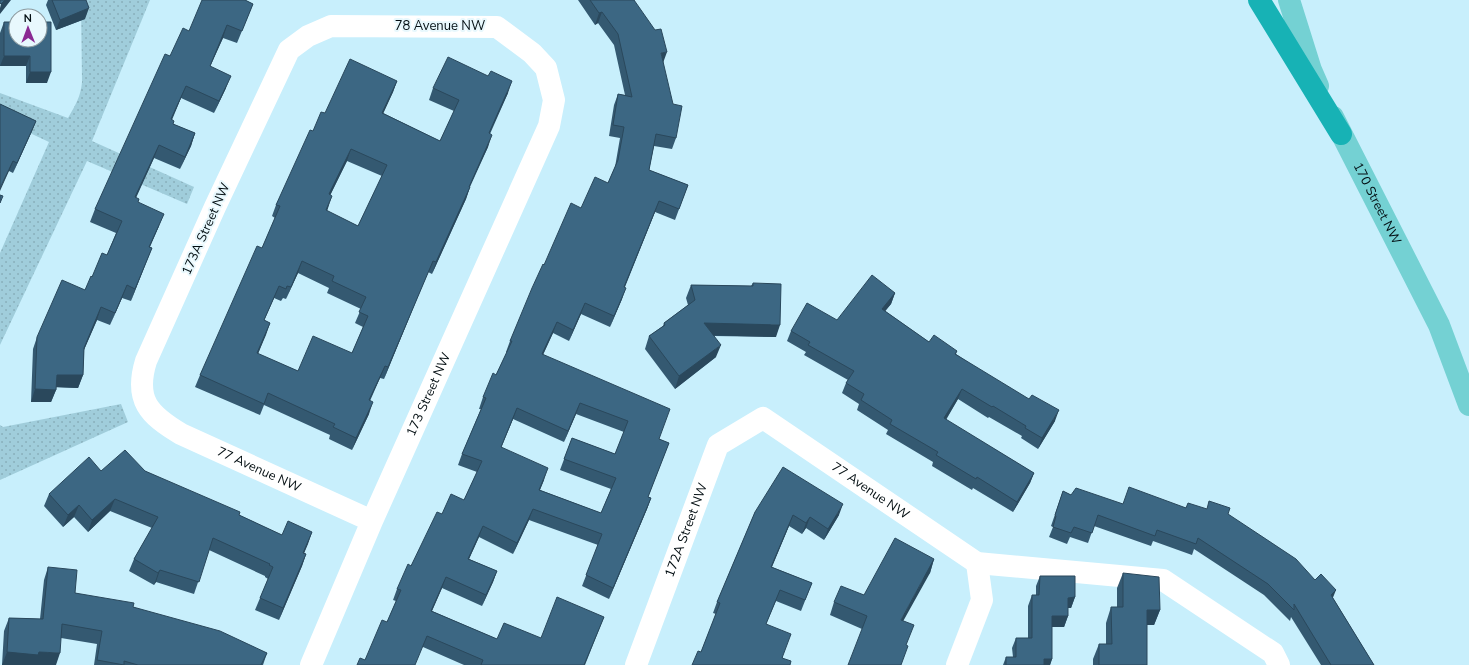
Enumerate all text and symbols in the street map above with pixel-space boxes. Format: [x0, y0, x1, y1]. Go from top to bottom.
north arrow [8, 8, 48, 48]
text: N [24, 11, 32, 26]
street label: 78 Avenue NW [395, 17, 485, 35]
street label: 170 Street NW [1349, 159, 1405, 247]
street label: 173A Street NW [178, 180, 234, 278]
street label: 173 Street NW [402, 350, 455, 439]
street label: 77 Avenue NW [214, 443, 304, 497]
street label: 77 Avenue NW [828, 458, 913, 524]
street label: 172A Street NW [661, 480, 712, 580]

